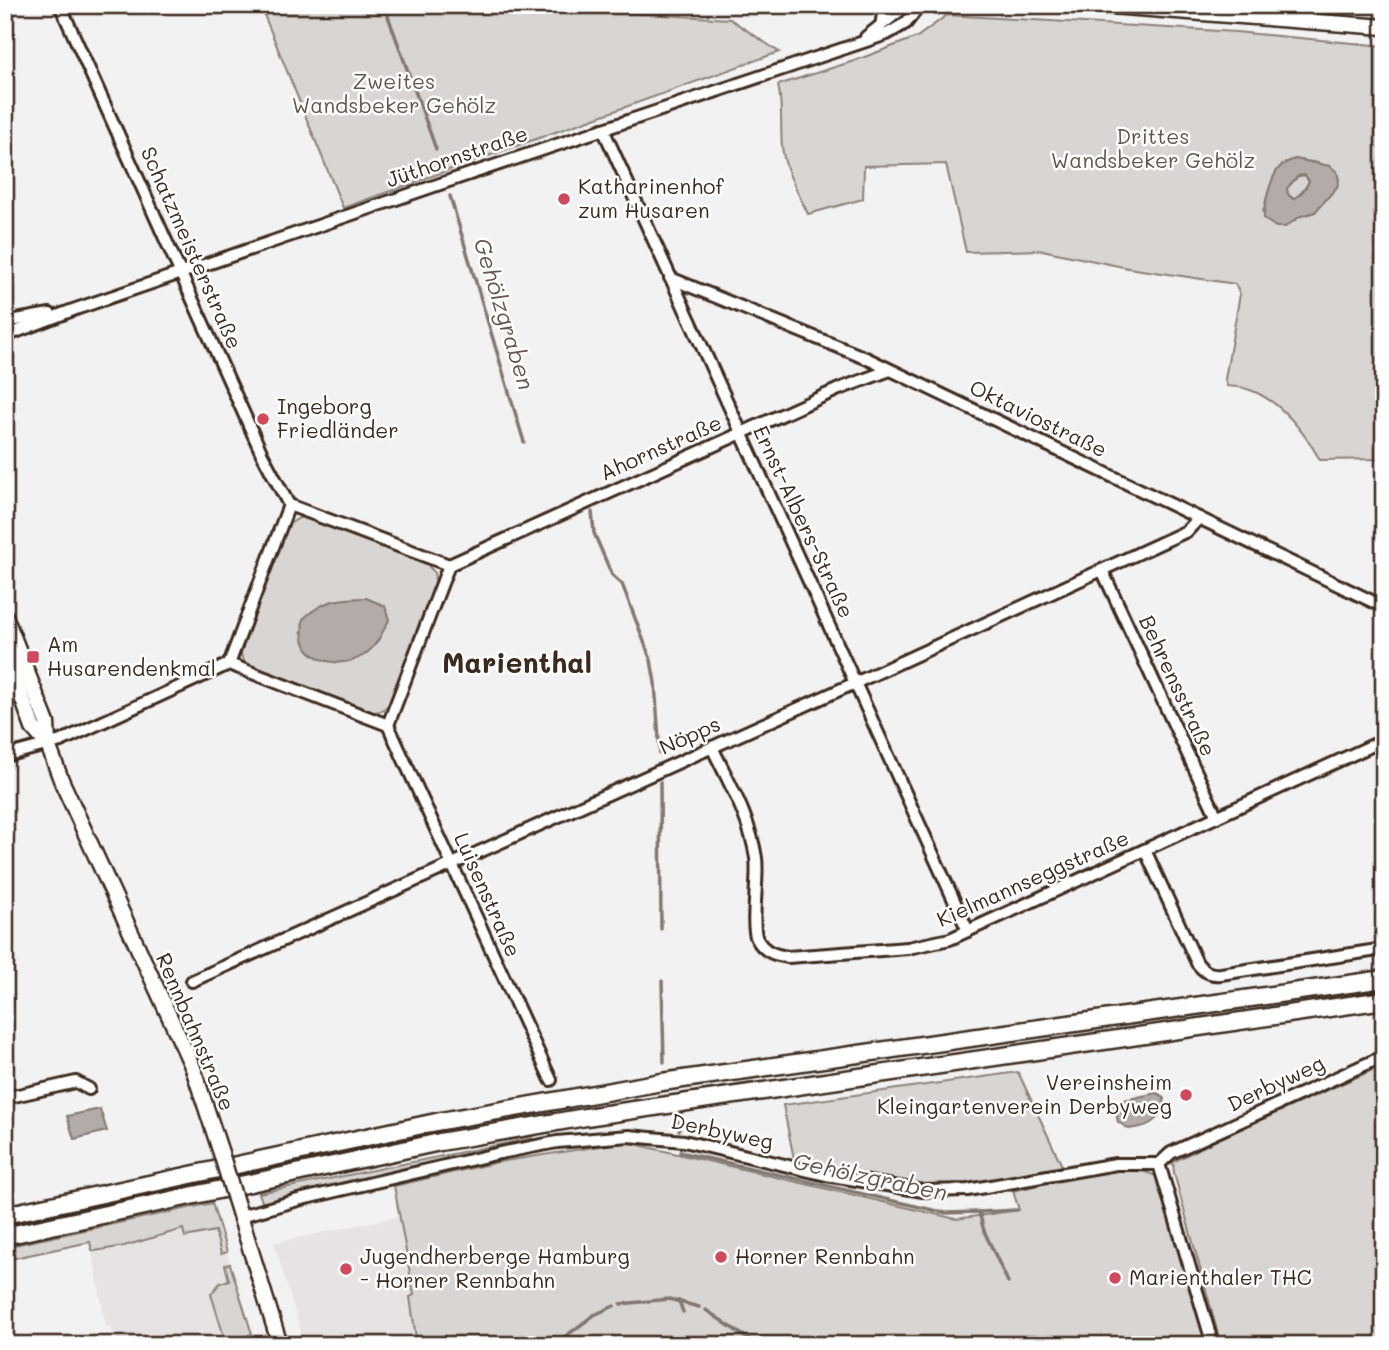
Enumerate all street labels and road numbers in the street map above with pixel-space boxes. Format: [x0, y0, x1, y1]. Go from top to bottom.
street label: Jüthornstraße [382, 119, 531, 192]
street label: Schatzmeisterstraße [136, 142, 249, 353]
street label: Oktaviostraße [966, 373, 1112, 463]
street label: Ahornstraße [595, 408, 725, 485]
street label: Ernst-Albers-Straße [748, 421, 861, 622]
street label: Behrensstraße [1134, 610, 1223, 760]
street label: Nöpps [655, 709, 724, 760]
street label: Kielmannseggstraße [932, 823, 1133, 932]
street label: Luisenstraße [449, 828, 528, 961]
street label: Rennbahnstraße [151, 948, 242, 1115]
street label: Derbyweg [1223, 1048, 1328, 1117]
street label: Derbyweg [669, 1107, 776, 1155]

